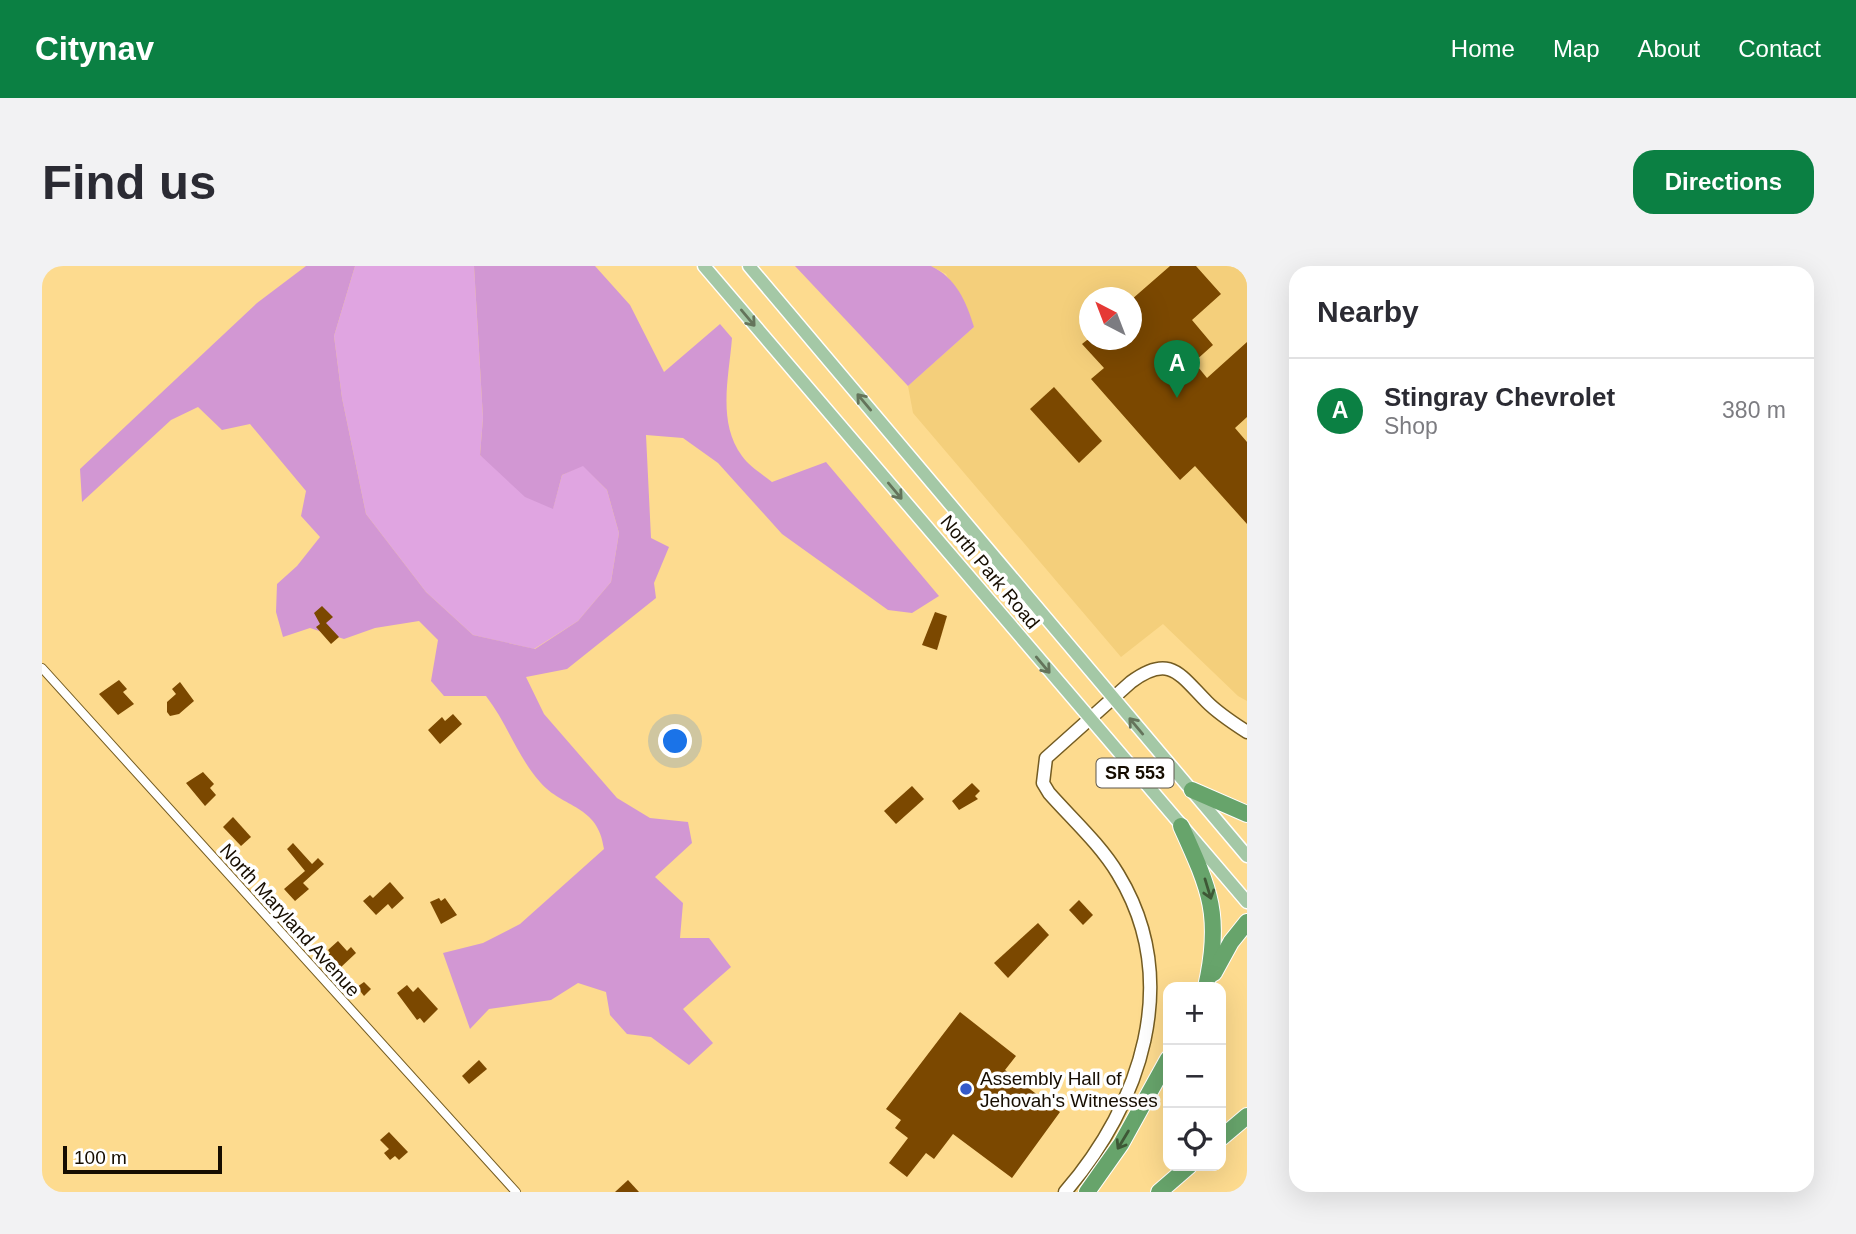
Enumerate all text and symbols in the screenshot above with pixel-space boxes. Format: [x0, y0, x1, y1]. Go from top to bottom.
text: Citynav [35, 30, 154, 67]
text: Home [1451, 35, 1515, 62]
text: Map [1553, 35, 1600, 62]
text: About [1638, 35, 1700, 62]
text: Contact [1738, 35, 1821, 62]
button: Directions [1633, 150, 1814, 214]
text: Find us [42, 155, 216, 209]
north arrow [1079, 287, 1142, 350]
text: Nearby [1317, 295, 1419, 328]
one-way arrow [740, 309, 756, 327]
pin: A [1154, 340, 1200, 398]
text: Stingray Chevrolet [1384, 382, 1615, 412]
one-way arrow [857, 393, 872, 411]
text: A [1332, 397, 1348, 423]
text: 380 m [1722, 397, 1786, 423]
text: Shop [1384, 413, 1438, 439]
one-way arrow [888, 482, 903, 500]
street label: North Park Road [936, 511, 1044, 633]
one-way arrow [1035, 655, 1051, 673]
one-way arrow [1128, 717, 1144, 735]
your location [658, 724, 692, 758]
road number: SR 553 [1096, 758, 1174, 788]
street label: North Maryland Avenue [216, 839, 364, 1001]
one-way arrow [1202, 877, 1215, 899]
map controls [1163, 982, 1226, 1171]
button: + [1163, 982, 1226, 1045]
button: − [1163, 1045, 1226, 1108]
place label: Assembly Hall of Jehovah's Witnesses [980, 1068, 1158, 1111]
marker: Assembly Hall of Jehovah's Witnesses [958, 1081, 974, 1097]
button: locate [1163, 1108, 1226, 1171]
one-way arrow [1116, 1130, 1130, 1150]
scale bar [63, 1143, 222, 1175]
text: 100 m [74, 1147, 127, 1168]

